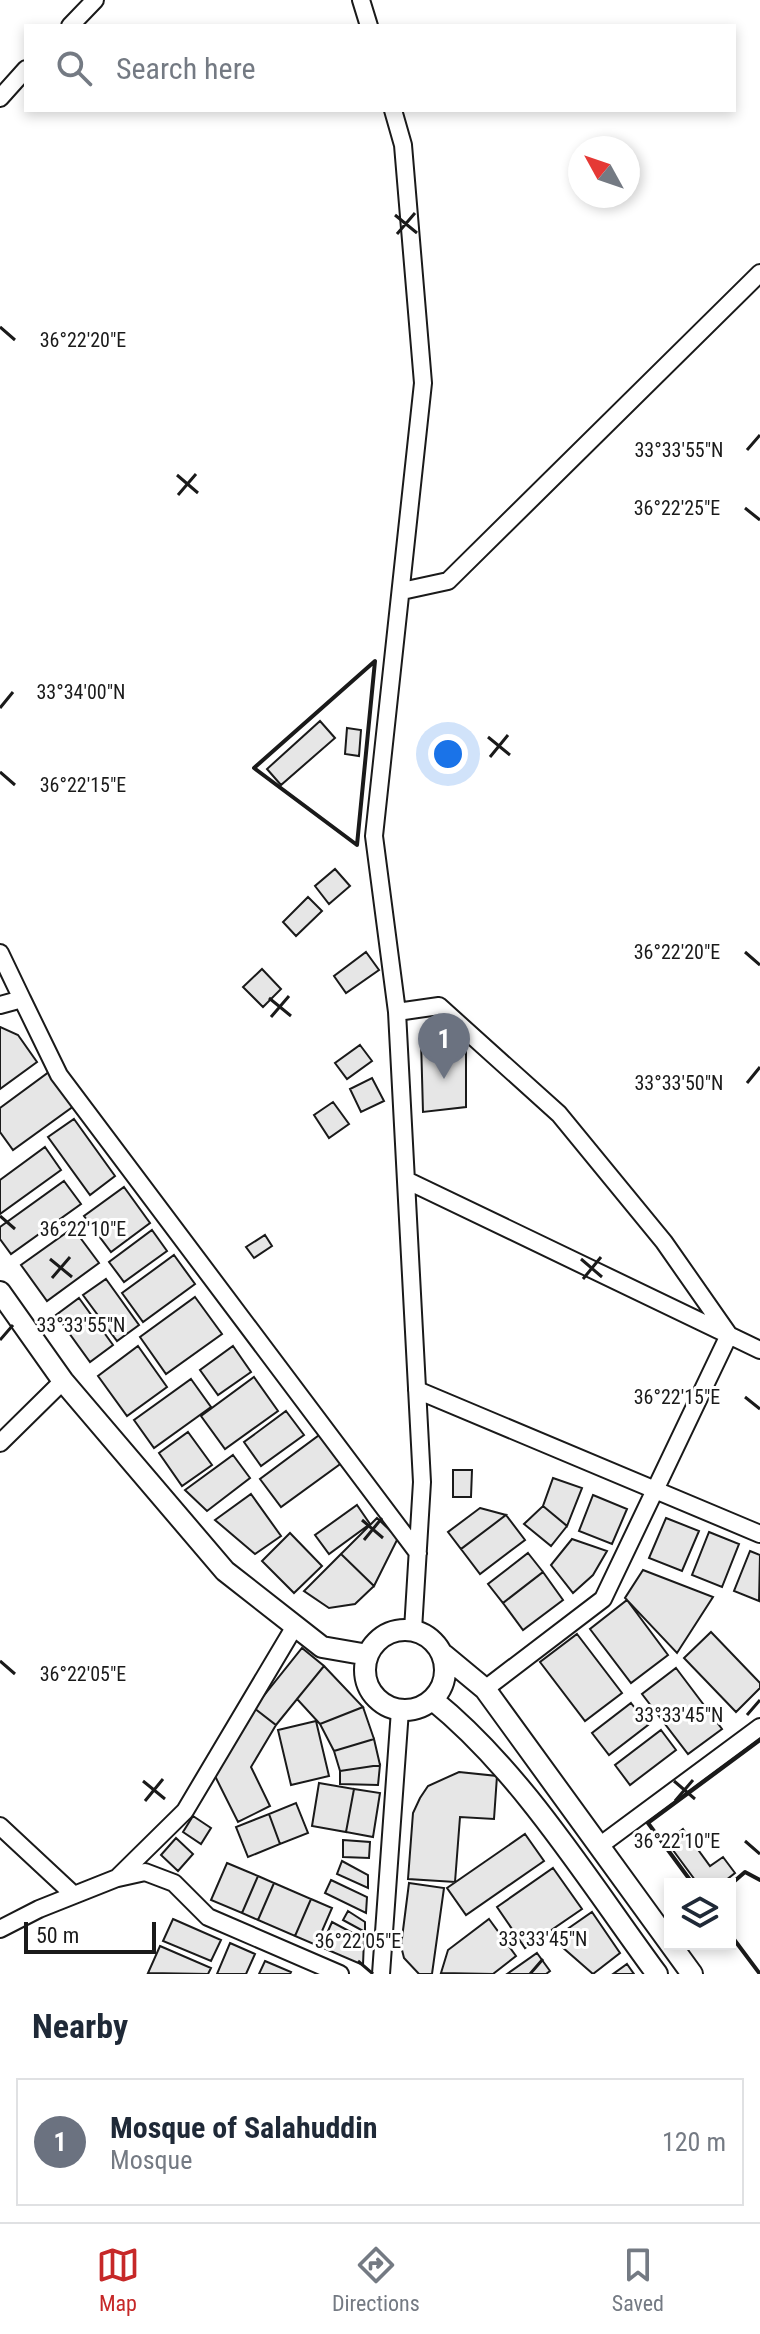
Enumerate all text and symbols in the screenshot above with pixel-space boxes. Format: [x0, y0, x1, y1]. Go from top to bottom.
search box [24, 24, 736, 112]
icon: search [52, 46, 96, 90]
text: Search here [116, 51, 256, 86]
north arrow [568, 136, 640, 208]
text: 36°22'20"E [40, 328, 126, 352]
text: 33°33'55"N [634, 438, 724, 462]
text: 36°22'25"E [634, 496, 720, 520]
text: 33°34'00"N [36, 680, 126, 704]
your location [428, 734, 468, 774]
text: 36°22'15"E [40, 773, 126, 797]
text: 36°22'20"E [634, 940, 720, 964]
pin: 1 [418, 1013, 470, 1079]
text: 33°33'50"N [634, 1071, 724, 1095]
text: 36°22'10"E [40, 1217, 126, 1241]
text: 33°33'55"N [36, 1313, 126, 1337]
text: 36°22'15"E [634, 1385, 720, 1409]
text: 36°22'05"E [40, 1662, 126, 1686]
text: 33°33'45"N [634, 1703, 724, 1727]
text: 36°22'10"E [634, 1829, 720, 1853]
map controls [664, 1878, 736, 1950]
button: layers [664, 1878, 736, 1950]
scale bar [24, 1918, 156, 1954]
text: 50 m [36, 1923, 79, 1948]
text: 33°33'45"N [498, 1927, 588, 1951]
text: 36°22'05"E [315, 1929, 401, 1953]
text: Nearby [32, 2006, 128, 2046]
text: Mosque of Salahuddin [110, 2110, 378, 2145]
text: 1 [53, 2127, 67, 2157]
text: 120 m [662, 2127, 726, 2157]
text: Mosque [110, 2145, 192, 2175]
tab: Map [96, 2243, 140, 2316]
tab: Directions [332, 2243, 420, 2316]
tab: Saved [612, 2243, 664, 2316]

